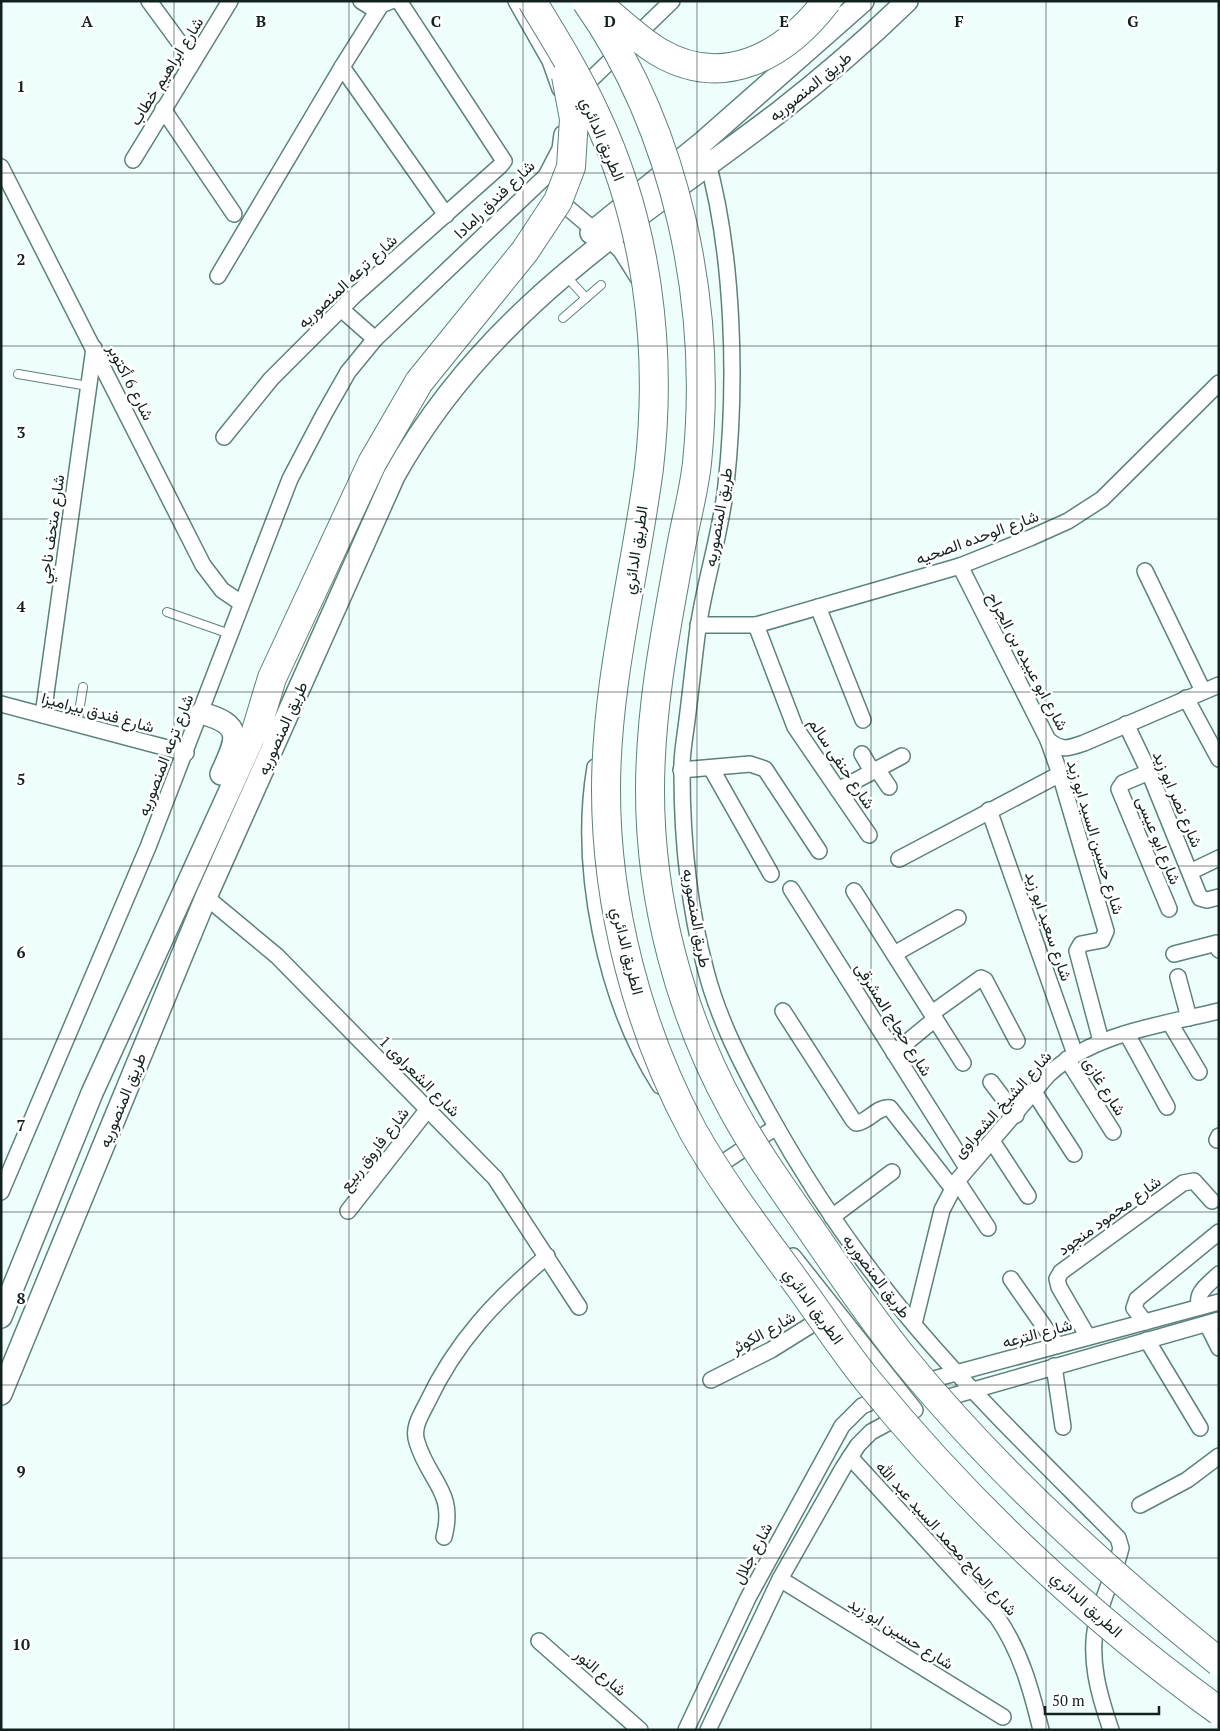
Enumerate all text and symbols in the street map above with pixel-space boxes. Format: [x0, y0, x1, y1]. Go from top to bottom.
text: A [81, 10, 93, 32]
text: B [256, 10, 266, 32]
text: C [431, 10, 441, 32]
text: D [604, 10, 616, 32]
text: E [779, 10, 789, 32]
text: F [954, 10, 964, 32]
text: G [1127, 10, 1139, 32]
street label: شارع ابراهيم خطاب [124, 13, 209, 130]
street label: طريق المنصوريه [764, 46, 856, 126]
text: 1 [16, 75, 26, 97]
street label: الطريق الدائري [573, 94, 631, 186]
street label: شارع فندق رامادا [449, 155, 540, 244]
street label: شارع ترعه المنصوريه [292, 229, 402, 334]
text: 2 [16, 248, 26, 270]
street label: شارع 6 أكتوبر [101, 339, 160, 424]
text: 3 [16, 421, 26, 443]
street label: طريق المنصوريه [698, 466, 738, 568]
street label: شارع متحف ناجي [32, 473, 73, 585]
street label: الطريق الدائري [617, 504, 656, 596]
street label: شارع الوحده الصحيه [913, 505, 1042, 570]
street label: شارع ابو عبيده بن الجراح [981, 588, 1074, 735]
text: 4 [16, 595, 26, 617]
street label: طريق المنصوريه [252, 678, 312, 778]
street label: شارع فندق بيراميزا [39, 686, 157, 739]
street label: شارع ترعه المنصوريه [132, 691, 199, 819]
street label: شارع حنفى سالم [802, 713, 881, 814]
street label: شارع نصر ابو زيد [1147, 747, 1208, 851]
street label: شارع حسين السيد ابو زيد [1061, 757, 1130, 917]
text: 5 [16, 768, 26, 790]
street label: شارع ابو عيسى [1130, 793, 1187, 888]
street label: طريق المنصوريه [677, 867, 717, 969]
street label: شارع سعيد ابو زيد [1019, 868, 1078, 984]
street label: الطريق الدائري [604, 905, 649, 998]
text: 6 [16, 941, 26, 963]
street label: شارع حجاج المشرقى [849, 958, 938, 1081]
street label: شارع الشعراوى 1 [374, 1031, 465, 1122]
street label: شارع الشيخ الشعراوى [948, 1045, 1057, 1163]
street label: طريق المنصوريه [93, 1049, 151, 1151]
street label: شارع غازى [1078, 1052, 1132, 1120]
street label: شارع فاروق ربيع [334, 1102, 415, 1196]
text: 7 [16, 1114, 26, 1136]
street label: شارع محمود منجود [1053, 1170, 1166, 1261]
street label: طريق المنصوريه [838, 1229, 916, 1323]
street label: الطريق الدائري [776, 1263, 849, 1350]
text: 8 [16, 1287, 26, 1309]
street label: شارع الكوثر [726, 1305, 800, 1360]
street label: شارع الترعه [1000, 1313, 1075, 1354]
street label: شارع الحاج محمد السيد عبد الله [871, 1456, 1023, 1621]
text: 9 [16, 1460, 26, 1482]
street label: شارع جلال [727, 1518, 778, 1588]
street label: الطريق الدائري [1044, 1566, 1128, 1644]
street label: شارع حسين ابو زيد [844, 1592, 958, 1675]
text: 10 [12, 1633, 30, 1655]
street label: شارع النور [569, 1643, 632, 1702]
scale bar [1045, 1684, 1159, 1716]
text: 50 m [1052, 1690, 1085, 1710]

